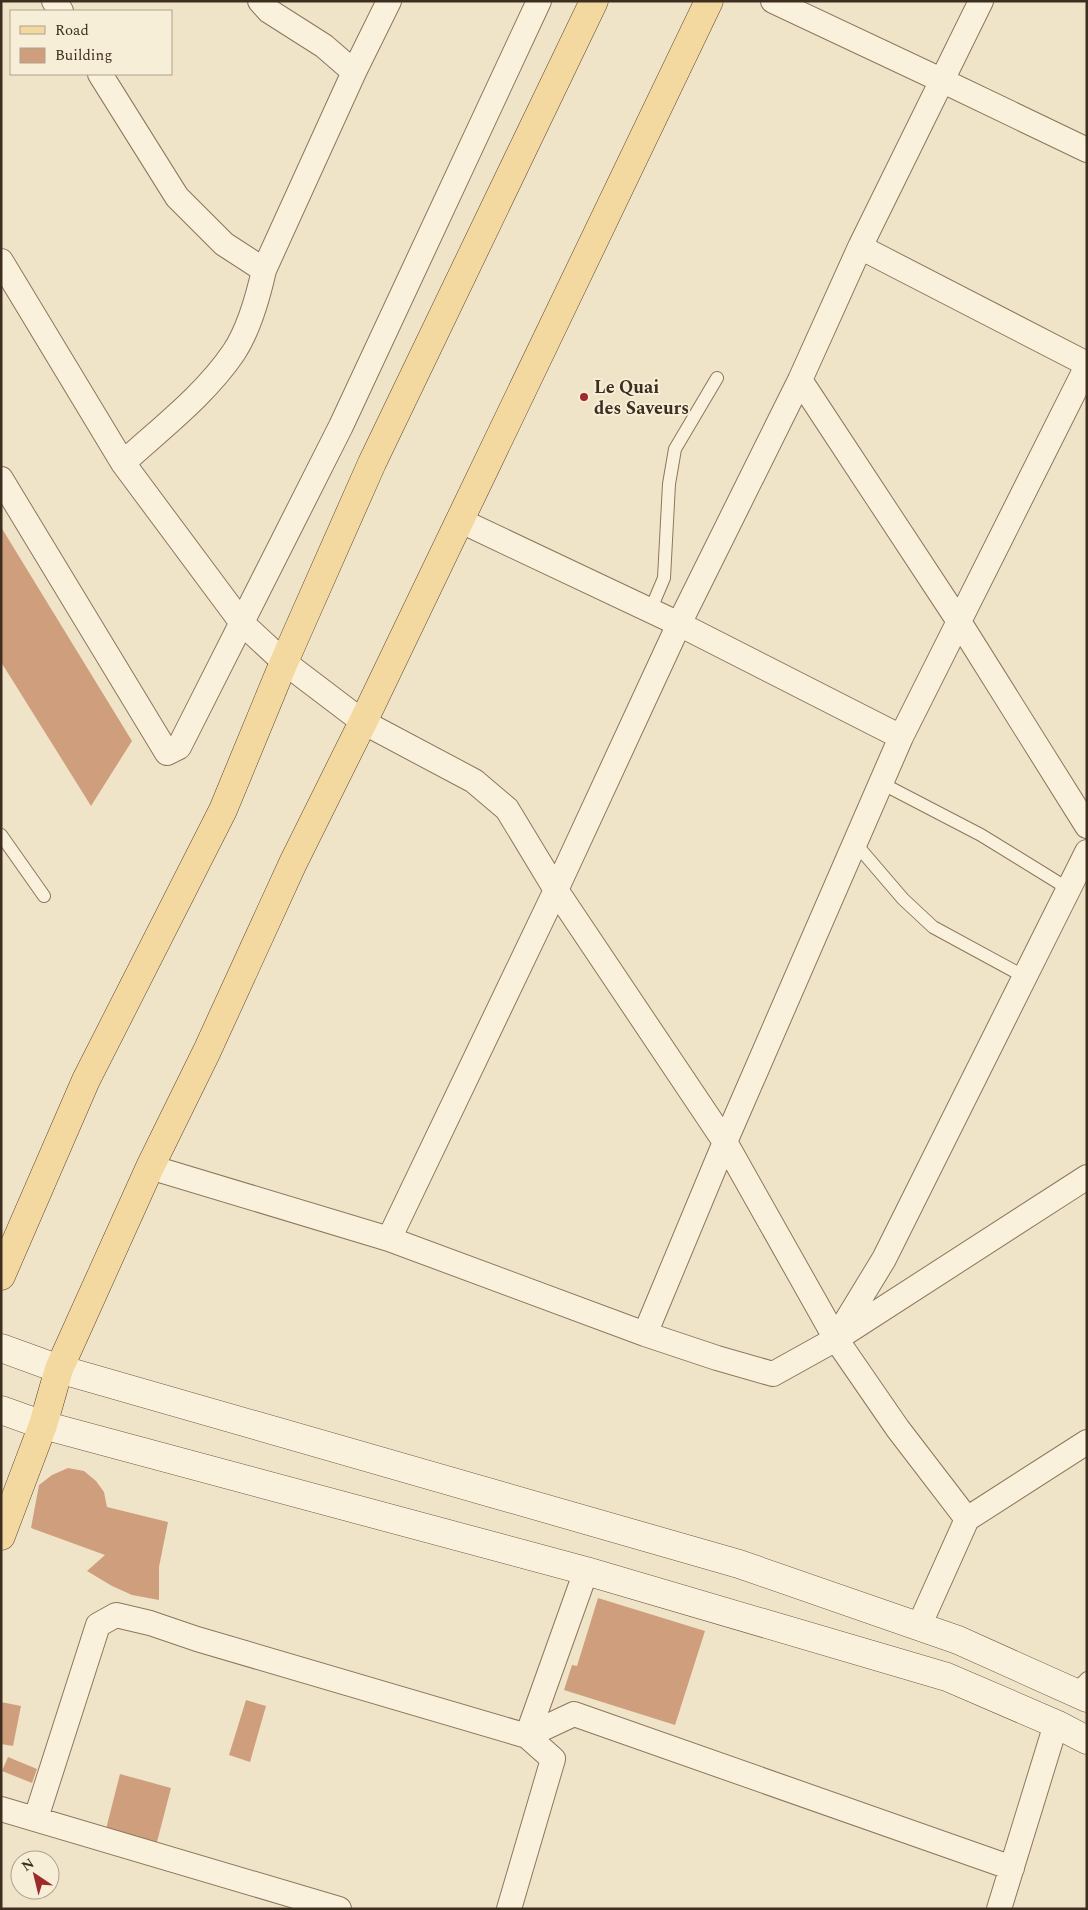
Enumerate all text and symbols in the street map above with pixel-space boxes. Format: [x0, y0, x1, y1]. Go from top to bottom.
legend [10, 10, 172, 75]
text: Road [55, 19, 89, 42]
text: Building [55, 44, 112, 67]
place label: Le Quai des Saveurs [594, 374, 689, 422]
marker: Le Quai des Saveurs [578, 391, 590, 403]
north arrow [10, 1850, 60, 1900]
text: N [17, 1853, 39, 1877]

